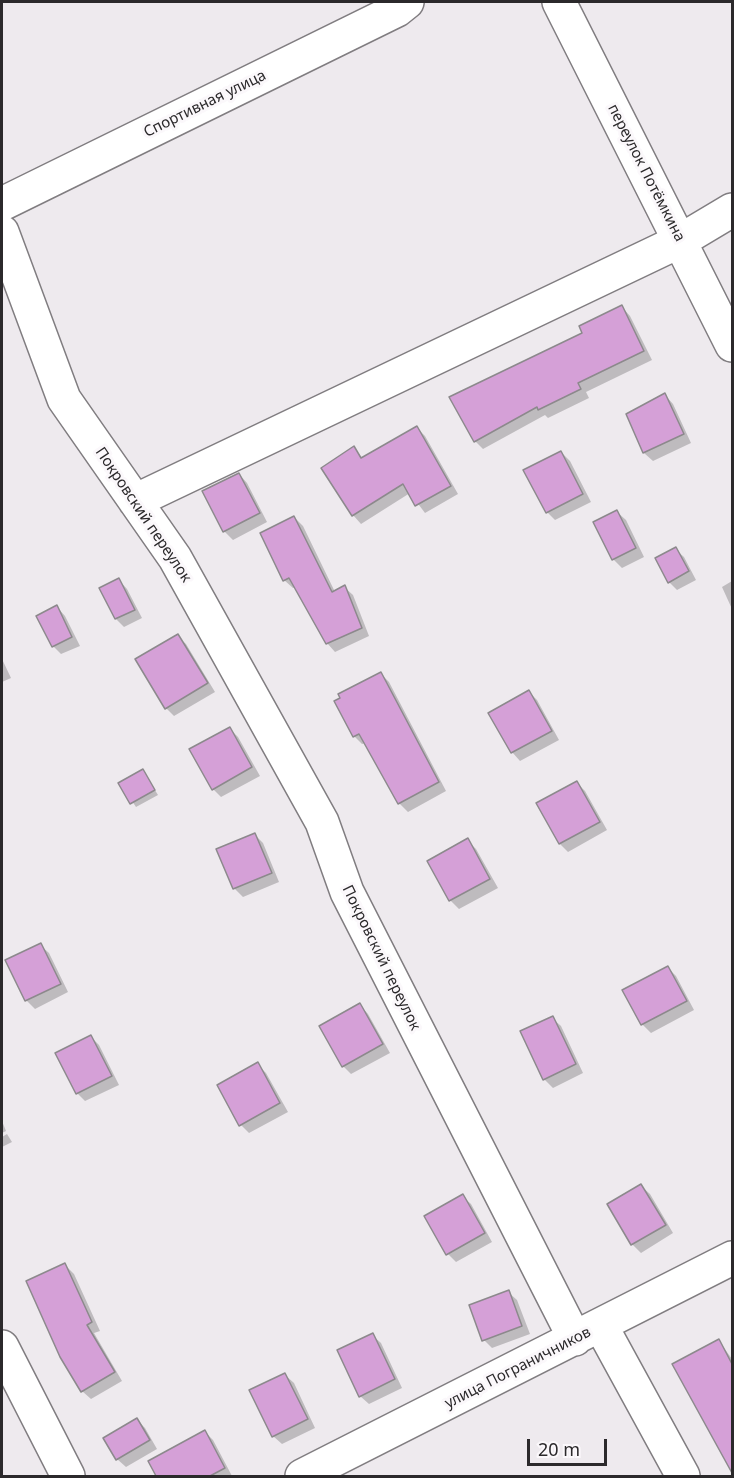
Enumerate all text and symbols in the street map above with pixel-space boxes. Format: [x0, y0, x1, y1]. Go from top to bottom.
street label: Спортивная улица [141, 67, 269, 141]
street label: переулок Потёмкина [603, 101, 689, 245]
street label: Покровский переулок [91, 444, 195, 586]
street label: Покровский переулок [338, 883, 424, 1033]
street label: улица Пограничников [442, 1323, 594, 1413]
scale bar [530, 1427, 610, 1465]
text: 20 m [538, 1437, 580, 1461]

